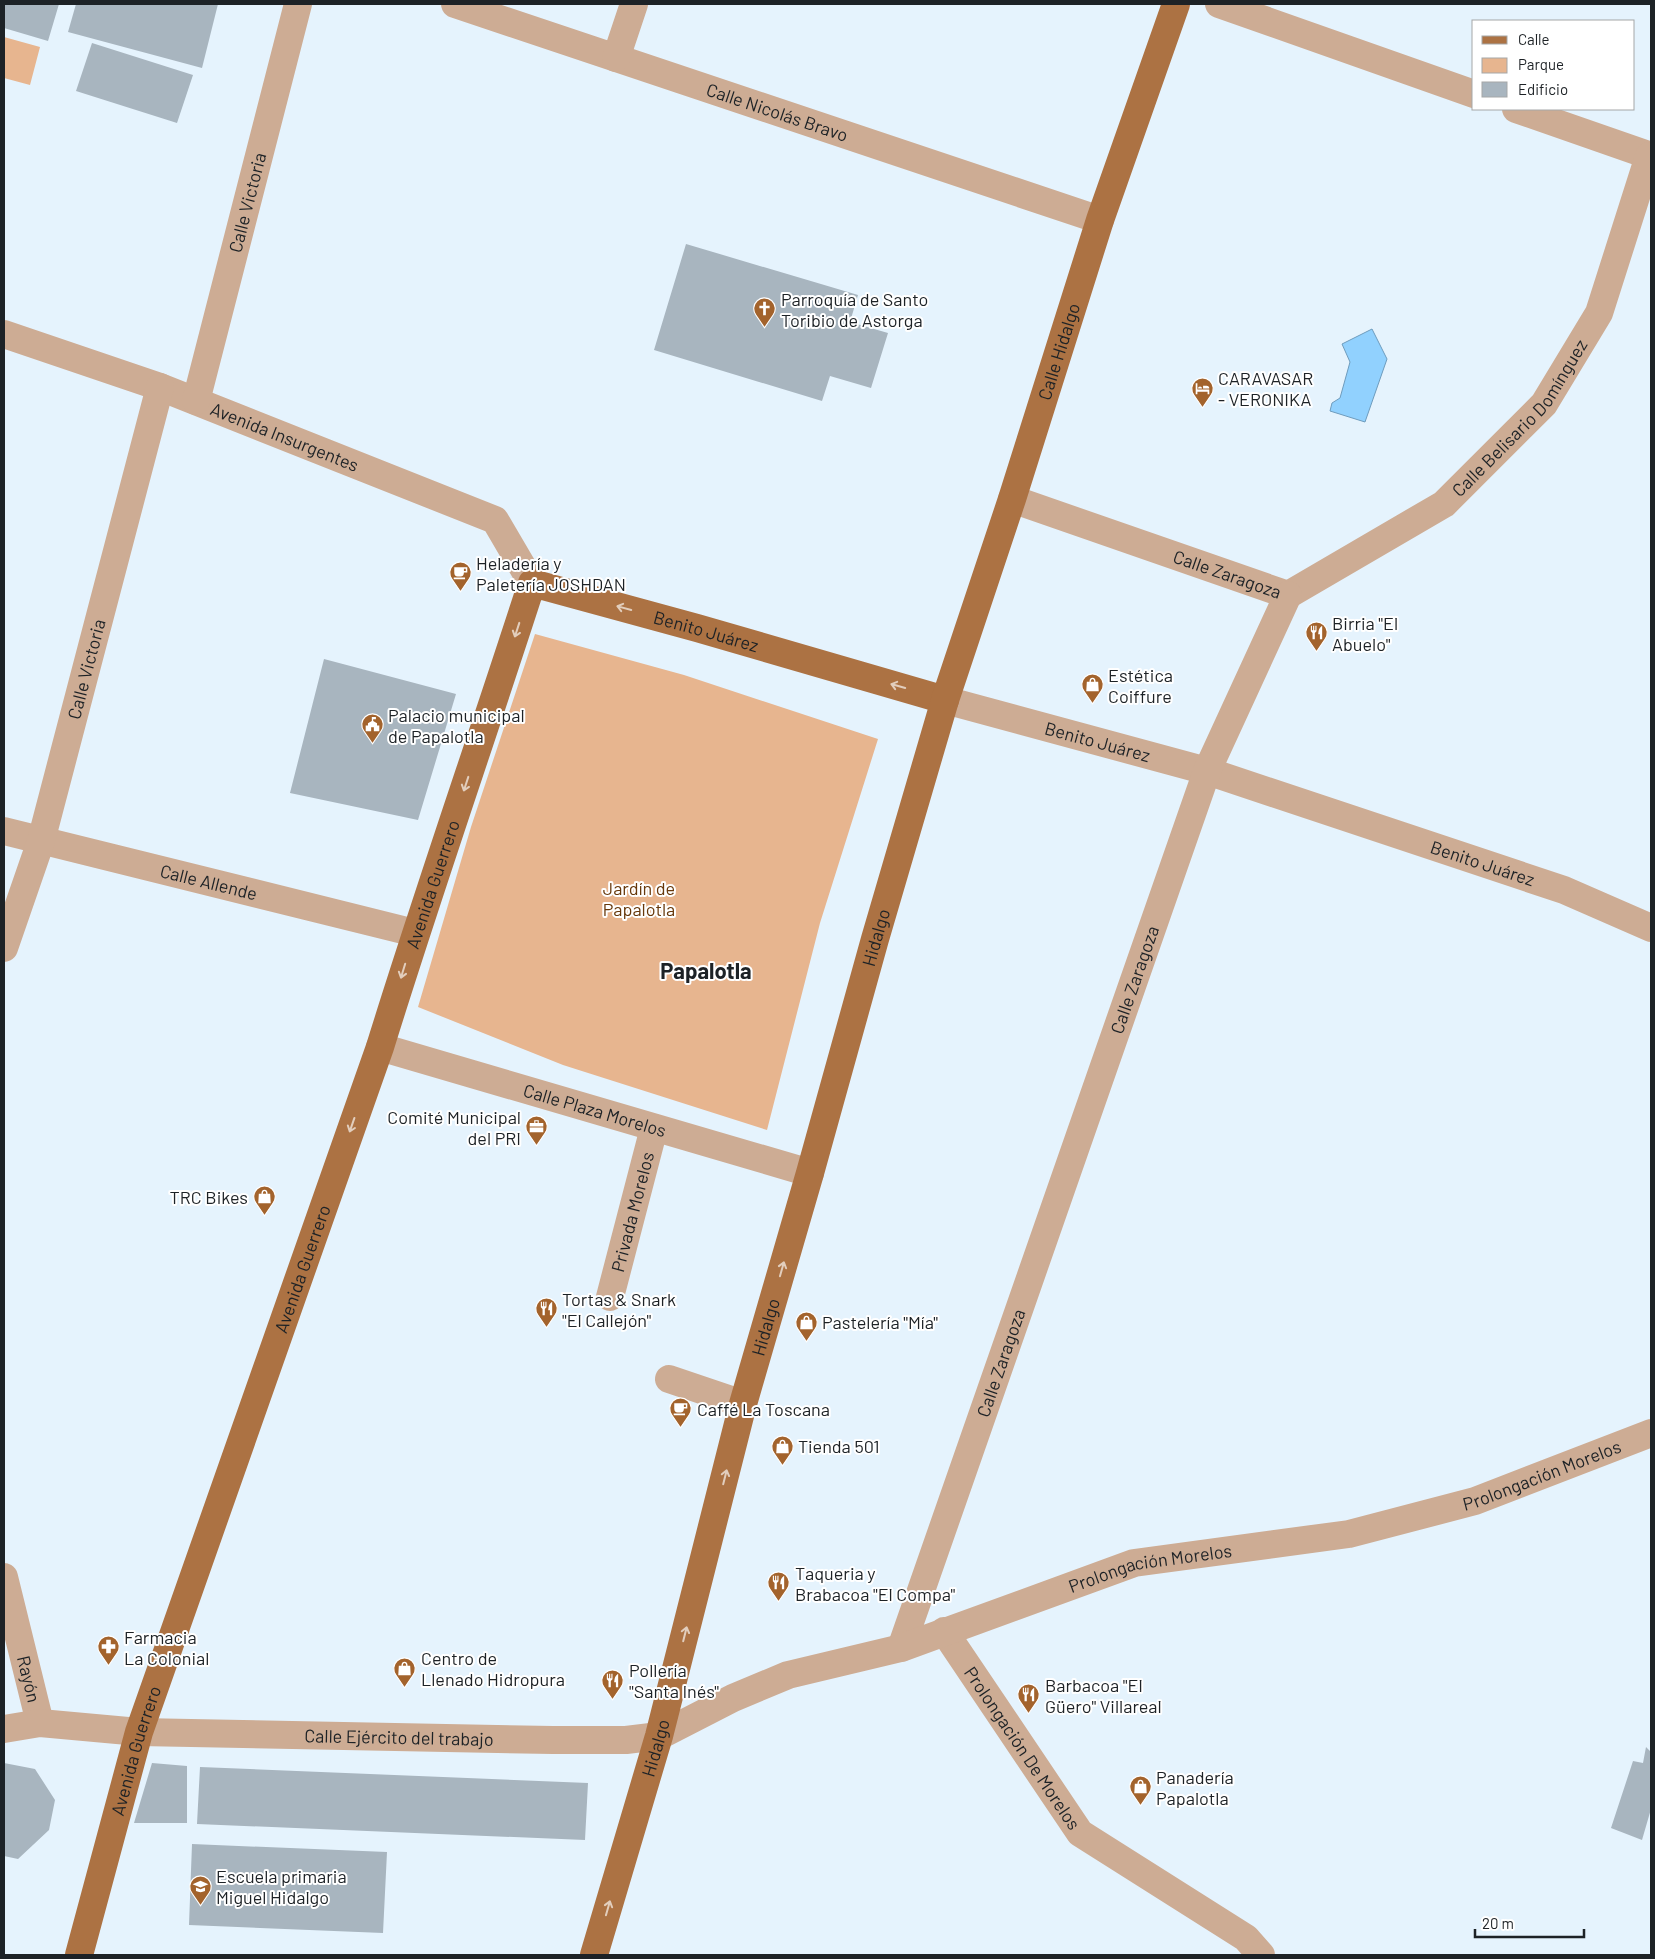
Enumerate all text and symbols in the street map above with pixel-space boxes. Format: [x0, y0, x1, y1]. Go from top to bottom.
legend [1472, 20, 1635, 110]
text: Calle [1518, 30, 1550, 48]
text: Parque [1518, 55, 1564, 73]
street label: Calle Nicolás Bravo [704, 78, 851, 146]
text: Edificio [1518, 80, 1568, 98]
street label: Calle Victoria [224, 150, 270, 255]
place label: Parroquía de Santo Toribio de Astorga [781, 288, 928, 331]
church icon: Parroquía de Santo Toribio de Astorga [753, 297, 777, 328]
street label: Calle Hidalgo [1033, 300, 1084, 403]
street label: Calle Belisario Domínguez [1447, 335, 1592, 501]
place label: CARAVASAR - VERONIKA [1218, 367, 1313, 410]
hotel icon: CARAVASAR - VERONIKA [1190, 376, 1214, 407]
street label: Avenida Insurgentes [207, 397, 362, 476]
street label: Calle Zaragoza [1170, 545, 1284, 603]
place label: Heladería y Paletería JOSHDAN [476, 552, 626, 595]
cafe icon: Heladería y Paletería JOSHDAN [448, 561, 472, 592]
one-way arrow [616, 603, 632, 613]
street label: Benito Juárez [651, 606, 761, 656]
place label: Birria "El Abuelo" [1332, 612, 1398, 655]
street label: Calle Victoria [62, 617, 110, 721]
one-way arrow [512, 621, 521, 637]
restaurant icon: Birria "El Abuelo" [1304, 621, 1328, 652]
place label: Estética Coiffure [1108, 664, 1173, 707]
shop icon: Estética Coiffure [1080, 673, 1104, 704]
one-way arrow [890, 681, 906, 691]
place label: Palacio municipal de Papalotla [388, 704, 525, 747]
public building icon: Palacio municipal de Papalotla [360, 713, 384, 744]
street label: Benito Juárez [1042, 717, 1153, 766]
one-way arrow [461, 776, 471, 792]
street label: Avenida Guerrero [401, 817, 464, 952]
street label: Benito Juárez [1428, 835, 1537, 890]
street label: Calle Allende [158, 859, 260, 904]
park label: Jardín de Papalotla [603, 877, 675, 920]
street label: Hidalgo [857, 906, 894, 969]
street label: Calle Zaragoza [1105, 923, 1163, 1037]
district label: Papalotla [660, 957, 752, 983]
one-way arrow [398, 963, 408, 979]
street label: Calle Plaza Morelos [521, 1079, 669, 1141]
place label: Comité Municipal del PRI [387, 1106, 521, 1149]
office icon: Comité Municipal del PRI [525, 1115, 549, 1146]
one-way arrow [347, 1117, 357, 1133]
street label: Privada Morelos [606, 1149, 658, 1274]
shop icon: TRC Bikes [252, 1185, 276, 1216]
place label: TRC Bikes [170, 1186, 248, 1208]
street label: Avenida Guerrero [269, 1202, 335, 1336]
one-way arrow [778, 1262, 787, 1278]
place label: Tortas & Snark "El Callejón" [562, 1288, 676, 1331]
street label: Hidalgo [747, 1296, 784, 1358]
restaurant icon: Tortas & Snark "El Callejón" [534, 1297, 558, 1328]
street label: Calle Zaragoza [971, 1306, 1029, 1420]
shop icon: Pastelería "Mía" [794, 1310, 818, 1341]
place label: Pastelería "Mía" [822, 1311, 938, 1333]
cafe icon: Caffé La Toscana [669, 1397, 693, 1428]
place label: Caffé La Toscana [697, 1398, 830, 1420]
shop icon: Tienda 501 [770, 1434, 794, 1465]
place label: Tienda 501 [798, 1435, 880, 1457]
street label: Prolongación Morelos [1460, 1435, 1624, 1515]
one-way arrow [720, 1469, 730, 1485]
street label: Prolongación Morelos [1065, 1539, 1233, 1597]
place label: Taqueria y Brabacoa "El Compa" [795, 1562, 956, 1605]
restaurant icon: Taqueria y Brabacoa "El Compa" [767, 1571, 791, 1602]
place label: Farmacia La Colonial [124, 1626, 209, 1669]
one-way arrow [681, 1627, 690, 1643]
pharmacy icon: Farmacia La Colonial [96, 1635, 120, 1666]
place label: Centro de Llenado Hidropura [421, 1647, 565, 1690]
street label: Rayón [13, 1653, 46, 1705]
shop icon: Centro de Llenado Hidropura [393, 1656, 417, 1687]
place label: Pollería "Santa Inés" [629, 1659, 719, 1702]
street label: Prolongación De Morelos [960, 1662, 1086, 1834]
restaurant icon: Pollería "Santa Inés" [601, 1668, 625, 1699]
place label: Barbacoa "El Güero" Villareal [1045, 1674, 1162, 1717]
street label: Avenida Guerrero [106, 1683, 165, 1818]
restaurant icon: Barbacoa "El Güero" Villareal [1017, 1683, 1041, 1714]
street label: Hidalgo [637, 1717, 674, 1779]
street label: Calle Ejército del trabajo [304, 1724, 494, 1750]
place label: Panadería Papalotla [1156, 1766, 1234, 1809]
shop icon: Panadería Papalotla [1128, 1775, 1152, 1806]
place label: Escuela primaria Miguel Hidalgo [216, 1865, 347, 1908]
school or university icon: Escuela primaria Miguel Hidalgo [188, 1874, 212, 1905]
one-way arrow [604, 1901, 614, 1917]
scale bar [1475, 1906, 1584, 1938]
text: 20 m [1482, 1914, 1514, 1932]

